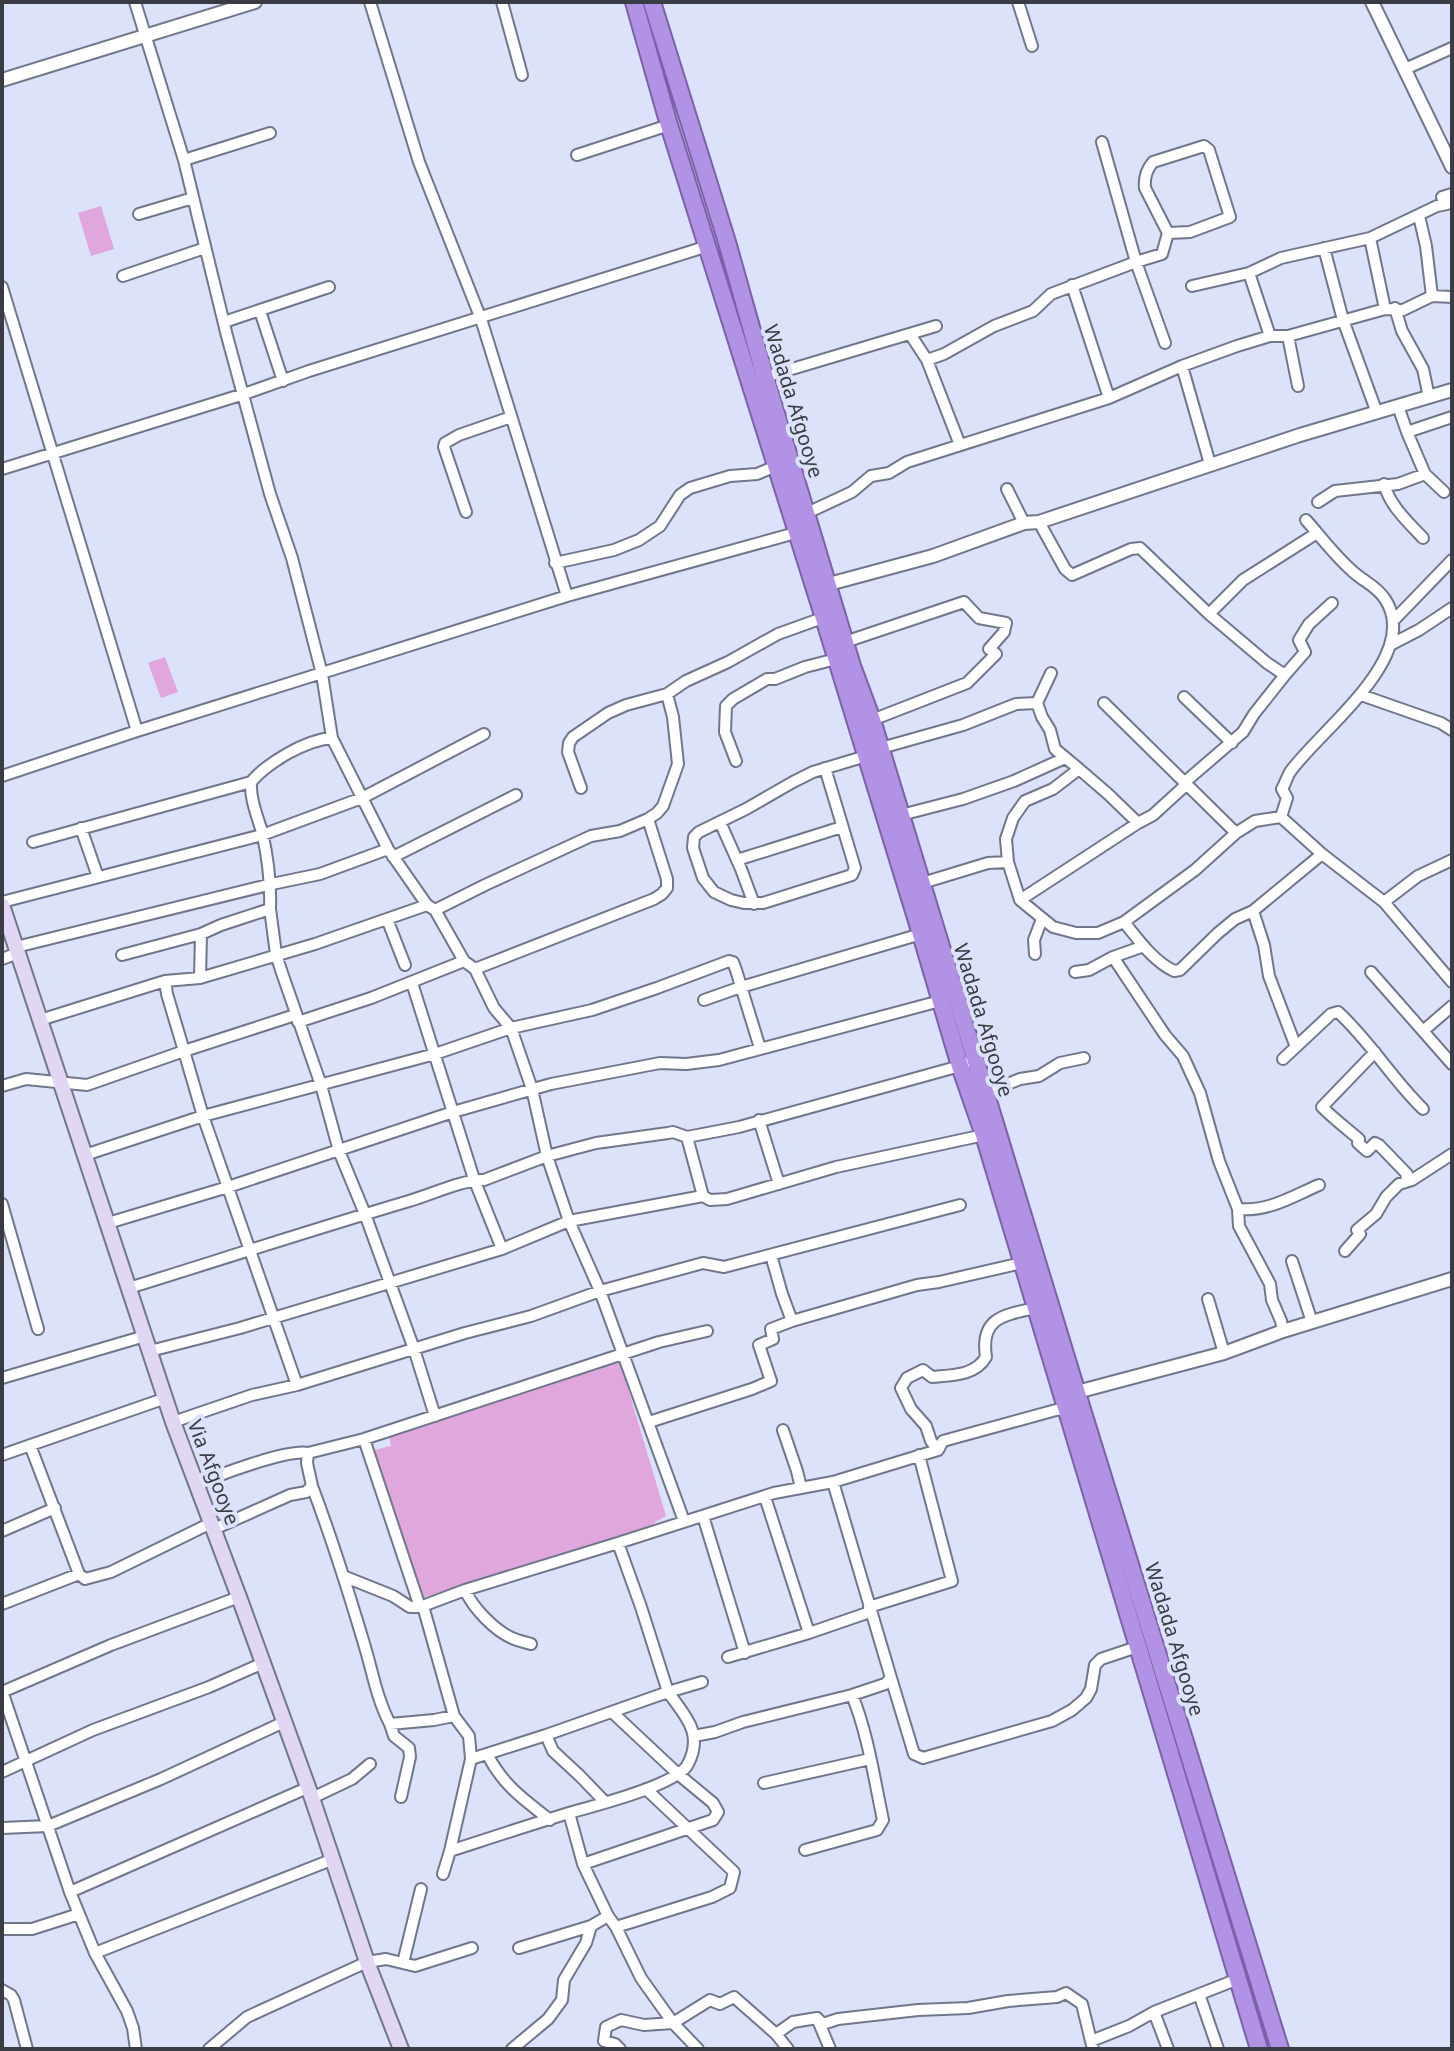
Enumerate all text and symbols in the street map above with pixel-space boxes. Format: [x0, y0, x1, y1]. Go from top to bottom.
street label: Wadada Afgooye [758, 321, 830, 481]
street label: Wadada Afgooye [948, 940, 1020, 1100]
street label: Via Afgooye [182, 1415, 246, 1529]
street label: Wadada Afgooye [1139, 1559, 1211, 1719]

